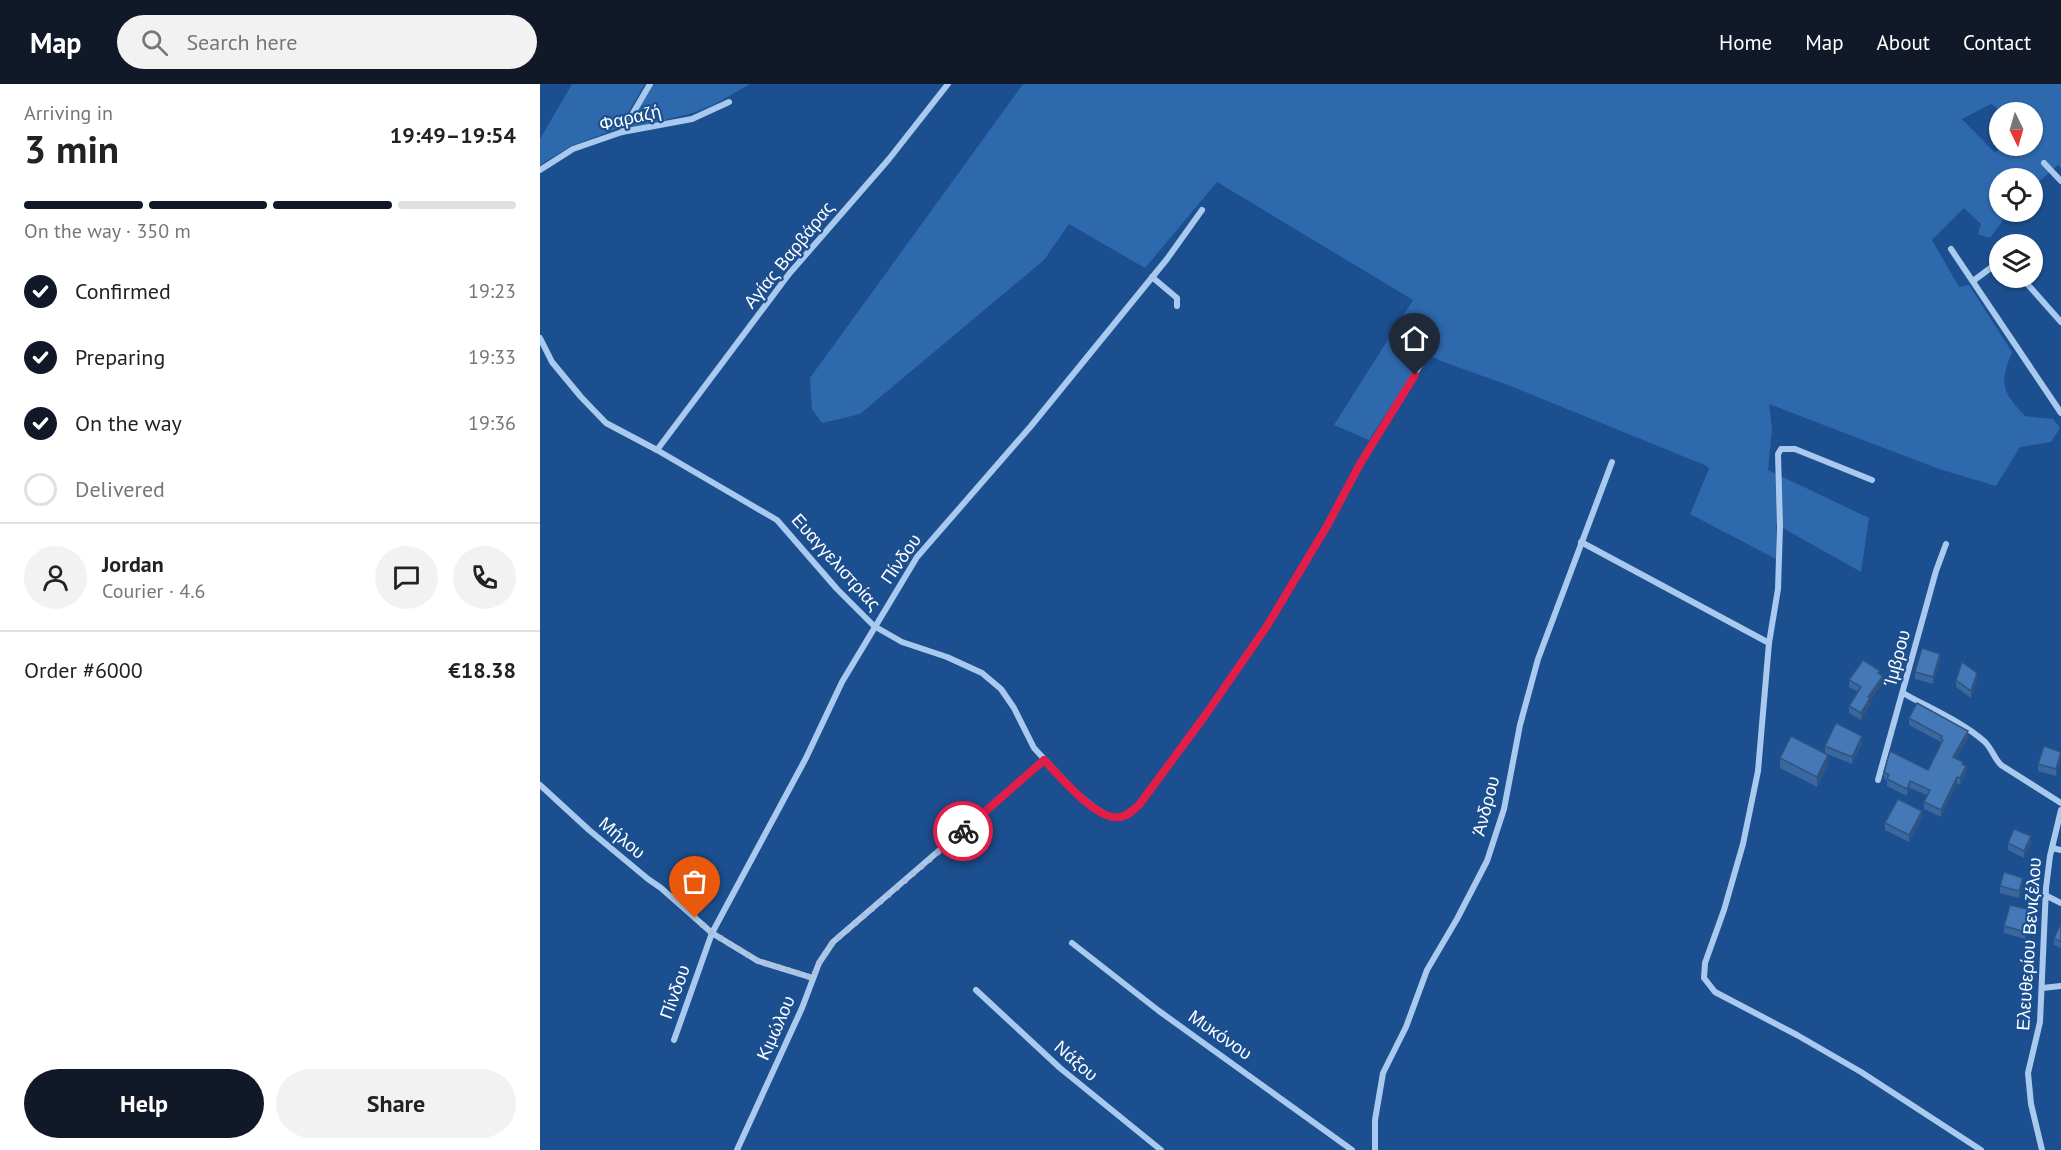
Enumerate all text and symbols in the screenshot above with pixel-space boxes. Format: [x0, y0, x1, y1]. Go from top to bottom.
search box [117, 15, 537, 69]
text: Map [30, 24, 81, 61]
icon: search [138, 26, 171, 59]
text: Search here [186, 28, 297, 56]
text: Home [1719, 29, 1772, 56]
text: Map [1805, 29, 1844, 56]
text: About [1877, 29, 1930, 56]
text: Contact [1963, 29, 2031, 56]
street label: Φαραζή [597, 99, 663, 136]
text: Arriving in [24, 100, 113, 126]
north arrow [1989, 102, 2043, 156]
map controls [1989, 102, 2043, 288]
text: 19:49–19:54 [390, 121, 516, 149]
text: 3 min [24, 123, 119, 174]
button: locate [1989, 168, 2043, 222]
street label: Αγίας Βαρβάρας [738, 196, 839, 313]
text: On the way · 350 m [24, 218, 191, 244]
button: layers [1989, 234, 2043, 288]
icon: check [24, 275, 57, 308]
text: Confirmed [75, 277, 171, 305]
text: 19:23 [468, 278, 516, 304]
pin [1389, 313, 1440, 375]
icon: home [1398, 322, 1431, 355]
icon: check [24, 341, 57, 374]
text: Preparing [75, 343, 165, 371]
text: 19:33 [468, 344, 516, 370]
icon: check [24, 407, 57, 440]
text: On the way [75, 409, 182, 437]
text: 19:36 [468, 410, 516, 436]
text: Delivered [75, 475, 165, 503]
street label: Ευαγγελιστρίας [787, 508, 886, 615]
street label: Πίνδου [875, 529, 926, 588]
button: person [24, 546, 87, 609]
button: chat [375, 546, 438, 609]
button: phone [453, 546, 516, 609]
text: Jordan [102, 550, 164, 578]
text: Courier · 4.6 [102, 578, 205, 604]
street label: Ίμβρου [1878, 627, 1915, 689]
text: Order #6000 [24, 656, 143, 684]
text: €18.38 [448, 656, 516, 684]
street label: Άνδρου [1467, 774, 1504, 838]
courier [933, 801, 993, 861]
street label: Μήλου [594, 812, 650, 864]
icon: bike [947, 815, 980, 848]
pin [669, 856, 720, 918]
street label: Ελευθερίου Βενιζέλου [2011, 857, 2046, 1031]
icon: bag [678, 865, 711, 898]
street label: Πίνδου [654, 962, 695, 1022]
street label: Κιμώλου [751, 992, 800, 1064]
street label: Μυκόνου [1184, 1004, 1257, 1065]
street label: Νάξου [1050, 1035, 1103, 1086]
button: Help [24, 1069, 264, 1138]
button: Share [276, 1069, 516, 1138]

